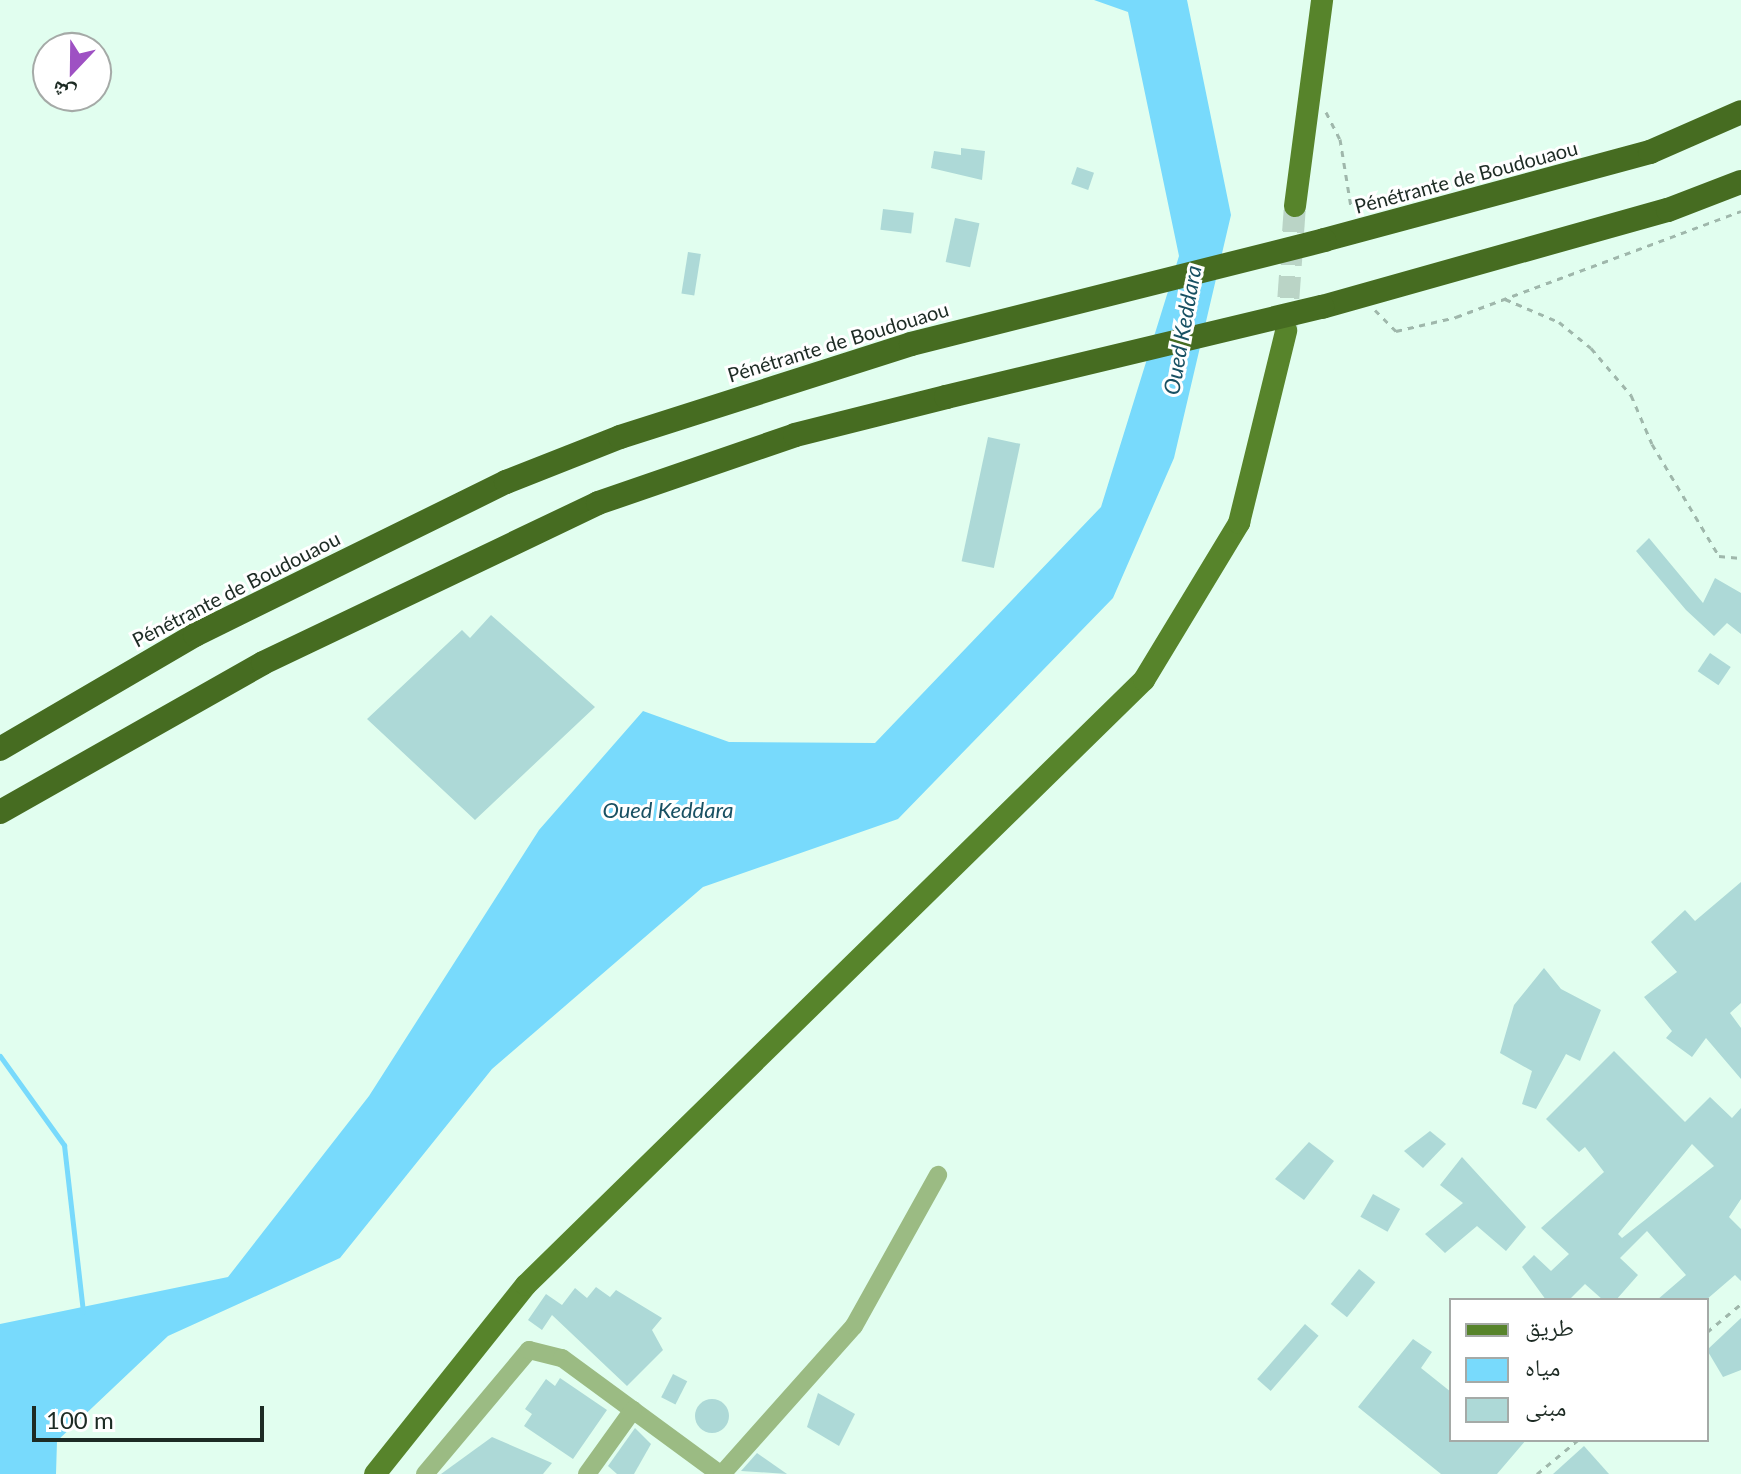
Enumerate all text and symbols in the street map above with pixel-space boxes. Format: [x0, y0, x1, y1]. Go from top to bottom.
north arrow [32, 32, 112, 112]
text: ش [48, 76, 79, 110]
street label: Pénétrante de Boudouaou [1352, 136, 1580, 218]
water label: Oued Keddara [1158, 263, 1206, 397]
street label: Pénétrante de Boudouaou [725, 297, 951, 387]
street label: Pénétrante de Boudouaou [128, 526, 344, 652]
water label: Oued Keddara [602, 797, 734, 823]
legend [1449, 1298, 1709, 1442]
text: طريق [1525, 1312, 1574, 1341]
text: مياه [1525, 1352, 1560, 1381]
scale bar [36, 1390, 268, 1440]
text: مبنى [1525, 1392, 1566, 1421]
text: 100 m [46, 1405, 114, 1434]

